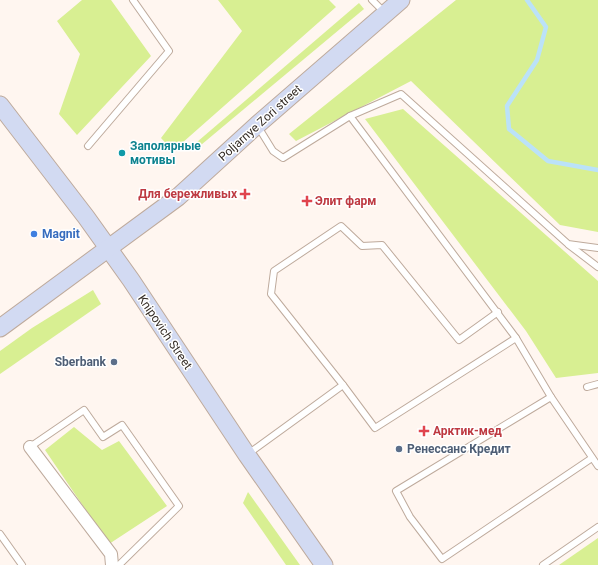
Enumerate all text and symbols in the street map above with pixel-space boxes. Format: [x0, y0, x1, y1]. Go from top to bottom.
street label: Poljarnye Zori street [216, 82, 304, 164]
place label: Заполярные мотивы [130, 139, 201, 167]
marker: Заполярные мотивы [117, 148, 127, 158]
place label: Для бережливых [138, 187, 238, 201]
marker: Для бережливых [240, 189, 250, 199]
place label: Элит фарм [315, 194, 376, 208]
marker: Элит фарм [302, 196, 312, 206]
place label: Magnit [42, 227, 80, 241]
marker: Magnit [29, 229, 39, 239]
street label: Knipovich Street [135, 292, 195, 372]
place label: Sberbank [55, 355, 107, 369]
marker: Sberbank [109, 357, 119, 367]
place label: Арктик-мед [433, 424, 502, 438]
marker: Арктик-мед [418, 425, 430, 437]
place label: Ренессанс Кредит [407, 442, 511, 456]
marker: Ренессанс Кредит [394, 444, 404, 454]

